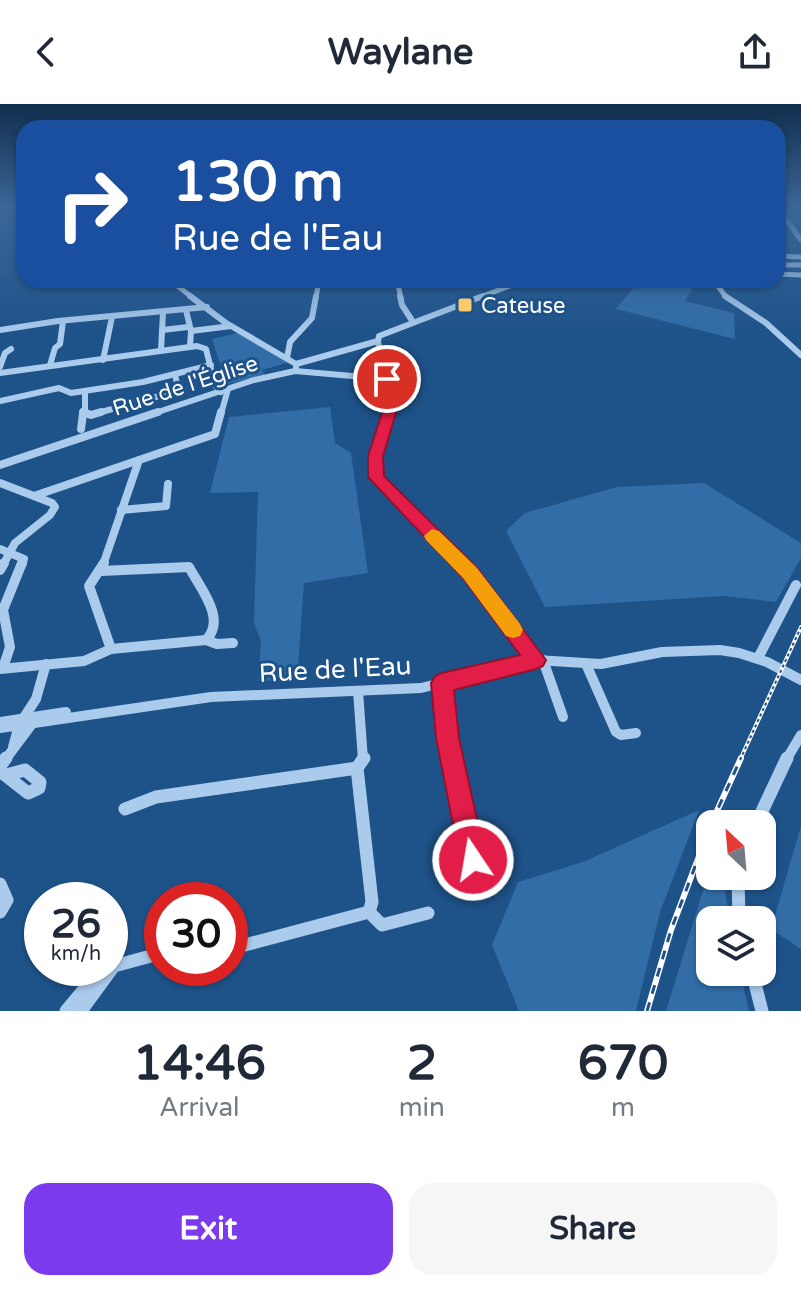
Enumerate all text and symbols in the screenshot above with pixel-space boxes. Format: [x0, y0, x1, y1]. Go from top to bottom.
icon: back [24, 30, 68, 74]
icon: share [733, 30, 777, 74]
text: Waylane [328, 31, 473, 74]
text: 130 m [172, 149, 343, 216]
icon: right [40, 152, 144, 256]
text: Rue de l'Eau [172, 217, 383, 260]
place label: Cateuse [481, 293, 566, 319]
marker: Cateuse [456, 296, 474, 314]
pin [353, 345, 421, 413]
street label: Rue de l'Église [109, 349, 261, 422]
icon: arrive [365, 357, 409, 401]
street label: Rue de l'Eau [258, 650, 412, 689]
north arrow [696, 810, 776, 890]
map controls [696, 810, 776, 986]
position arrow [431, 818, 515, 902]
speed limit sign: 30 [144, 882, 248, 986]
text: 26 [51, 900, 101, 948]
button: layers [696, 906, 776, 986]
text: km/h [51, 942, 101, 966]
text: 14:46 [133, 1035, 266, 1093]
text: 2 [407, 1035, 437, 1093]
text: 670 [578, 1035, 668, 1093]
text: Arrival [159, 1092, 240, 1123]
text: min [399, 1092, 445, 1123]
text: m [611, 1092, 635, 1123]
button: Exit [24, 1183, 393, 1275]
button: Share [409, 1183, 777, 1275]

